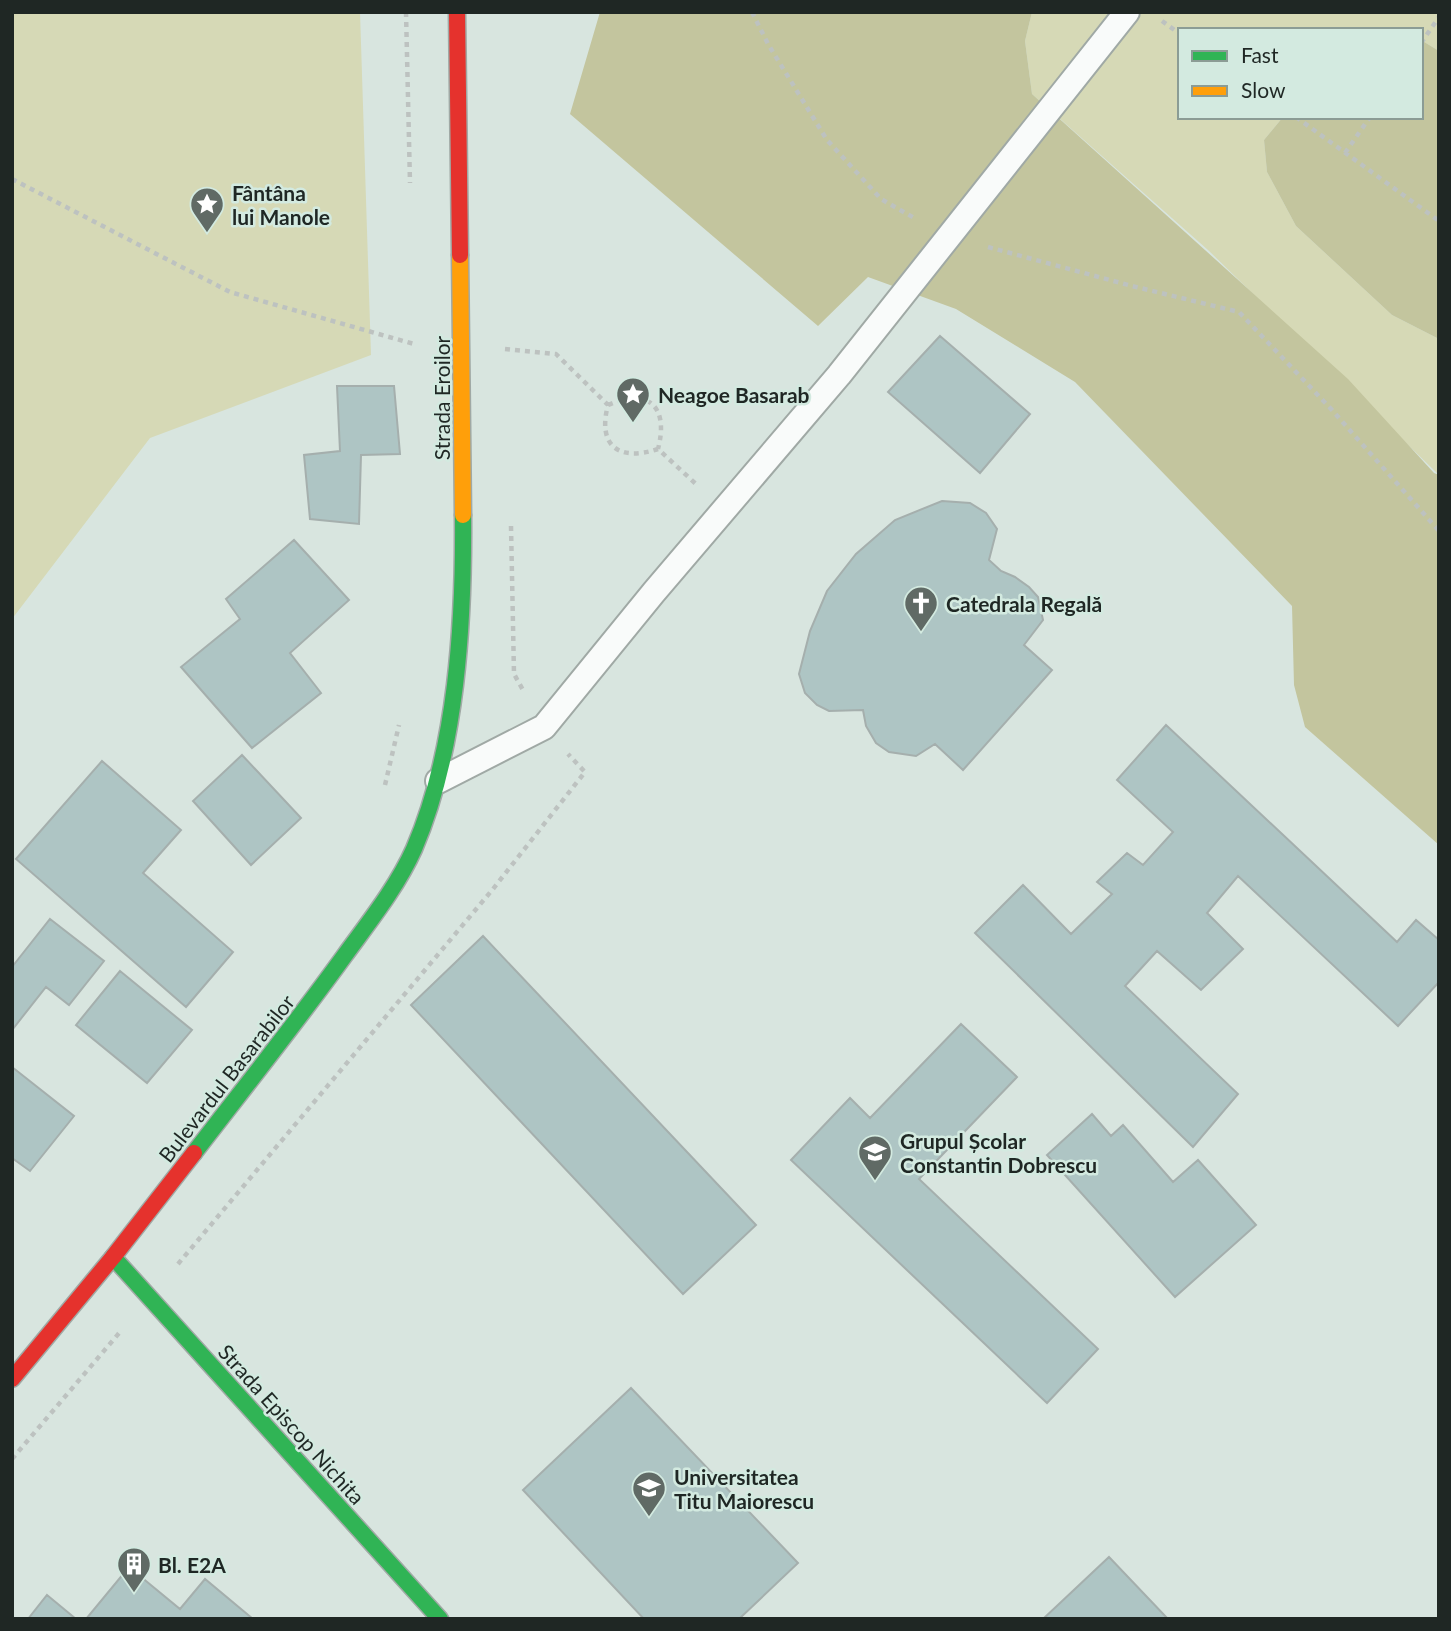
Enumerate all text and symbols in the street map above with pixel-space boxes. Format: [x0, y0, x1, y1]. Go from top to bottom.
legend [1178, 28, 1423, 119]
text: Fast [1241, 42, 1279, 67]
text: Slow [1241, 77, 1286, 102]
place label: Fântâna lui Manole [232, 180, 330, 229]
place icon: Fântâna lui Manole [188, 185, 226, 234]
street label: Strada Eroilor [429, 335, 454, 460]
place icon: Neagoe Basarab [614, 375, 652, 424]
place label: Neagoe Basarab [658, 382, 810, 407]
church icon: Catedrala Regală [902, 584, 940, 633]
place label: Catedrala Regală [946, 591, 1102, 616]
street label: Bulevardul Basarabilor [153, 989, 299, 1167]
place label: Grupul Școlar Constantin Dobrescu [900, 1128, 1097, 1177]
school or university icon: Grupul Școlar Constantin Dobrescu [856, 1133, 894, 1182]
street label: Strada Episcop Nichita [214, 1339, 370, 1509]
place label: Universitatea Titu Maiorescu [674, 1464, 814, 1513]
school or university icon: Universitatea Titu Maiorescu [630, 1469, 668, 1518]
building icon: Bl. E2A [115, 1545, 153, 1594]
place label: Bl. E2A [158, 1552, 226, 1577]

